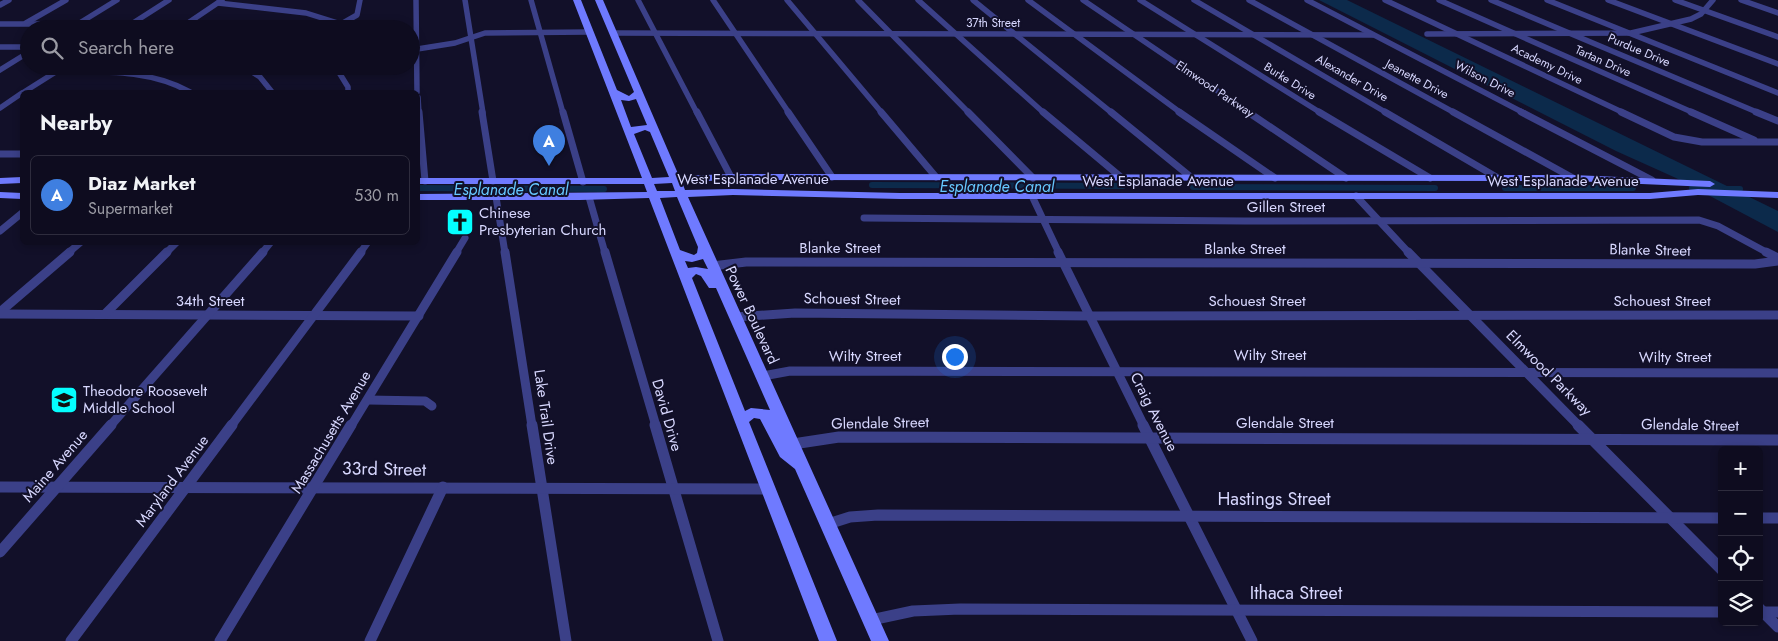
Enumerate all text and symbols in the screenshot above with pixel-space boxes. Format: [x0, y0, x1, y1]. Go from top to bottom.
street label: 37th Street [966, 14, 1020, 32]
search box [20, 20, 420, 75]
street label: Purdue Drive [1605, 29, 1673, 71]
icon: search [38, 34, 66, 62]
text: Search here [78, 34, 174, 61]
street label: Academy Drive [1508, 39, 1586, 89]
street label: Tartan Drive [1572, 41, 1634, 81]
street label: Alexander Drive [1312, 50, 1392, 106]
street label: Jeanette Drive [1380, 54, 1452, 103]
street label: Elmwood Parkway [1172, 56, 1258, 122]
street label: Wilson Drive [1452, 56, 1518, 102]
street label: Burke Drive [1260, 58, 1320, 104]
text: Nearby [40, 108, 112, 138]
pin: A [533, 125, 565, 166]
street label: West Esplanade Avenue [677, 168, 829, 190]
text: Diaz Market [88, 170, 196, 197]
street label: West Esplanade Avenue [1082, 170, 1234, 192]
street label: West Esplanade Avenue [1487, 170, 1639, 192]
water label: Esplanade Canal [940, 175, 1056, 198]
water label: Esplanade Canal [454, 178, 570, 201]
text: A [51, 184, 63, 207]
text: 530 m [354, 184, 399, 207]
street label: Gillen Street [1247, 196, 1326, 218]
text: Supermarket [88, 197, 173, 220]
place label: Chinese Presbyterian Church [479, 202, 607, 241]
church icon: Chinese Presbyterian Church [445, 207, 475, 237]
street label: Blanke Street [799, 237, 881, 259]
street label: Blanke Street [1204, 238, 1286, 260]
street label: Blanke Street [1609, 238, 1691, 262]
street label: Power Boulevard [720, 262, 784, 368]
street label: Schouest Street [803, 287, 901, 311]
street label: 34th Street [176, 290, 245, 312]
street label: Schouest Street [1209, 290, 1306, 312]
street label: Schouest Street [1614, 290, 1711, 312]
street label: Elmwood Parkway [1501, 325, 1597, 421]
your location [942, 344, 968, 370]
street label: Wilty Street [1234, 344, 1307, 366]
street label: Wilty Street [829, 345, 902, 367]
street label: Wilty Street [1639, 346, 1712, 368]
street label: Massachusetts Avenue [286, 366, 377, 498]
street label: Lake Trail Drive [528, 368, 564, 466]
street label: Craig Avenue [1125, 369, 1184, 456]
street label: David Drive [646, 376, 688, 454]
place label: Theodore Roosevelt Middle School [83, 380, 208, 419]
school or university icon: Theodore Roosevelt Middle School [49, 385, 79, 415]
street label: Glendale Street [831, 411, 930, 435]
street label: Glendale Street [1236, 412, 1334, 434]
street label: Glendale Street [1641, 413, 1740, 437]
street label: Maine Avenue [17, 425, 93, 507]
street label: Maryland Avenue [130, 430, 214, 532]
map controls [1718, 446, 1763, 626]
button: + [1718, 446, 1763, 491]
street label: 33rd Street [342, 455, 427, 483]
street label: Hastings Street [1217, 486, 1331, 512]
button: − [1718, 491, 1763, 536]
button: locate [1718, 536, 1763, 581]
street label: Ithaca Street [1250, 580, 1343, 606]
button: layers [1718, 581, 1763, 626]

